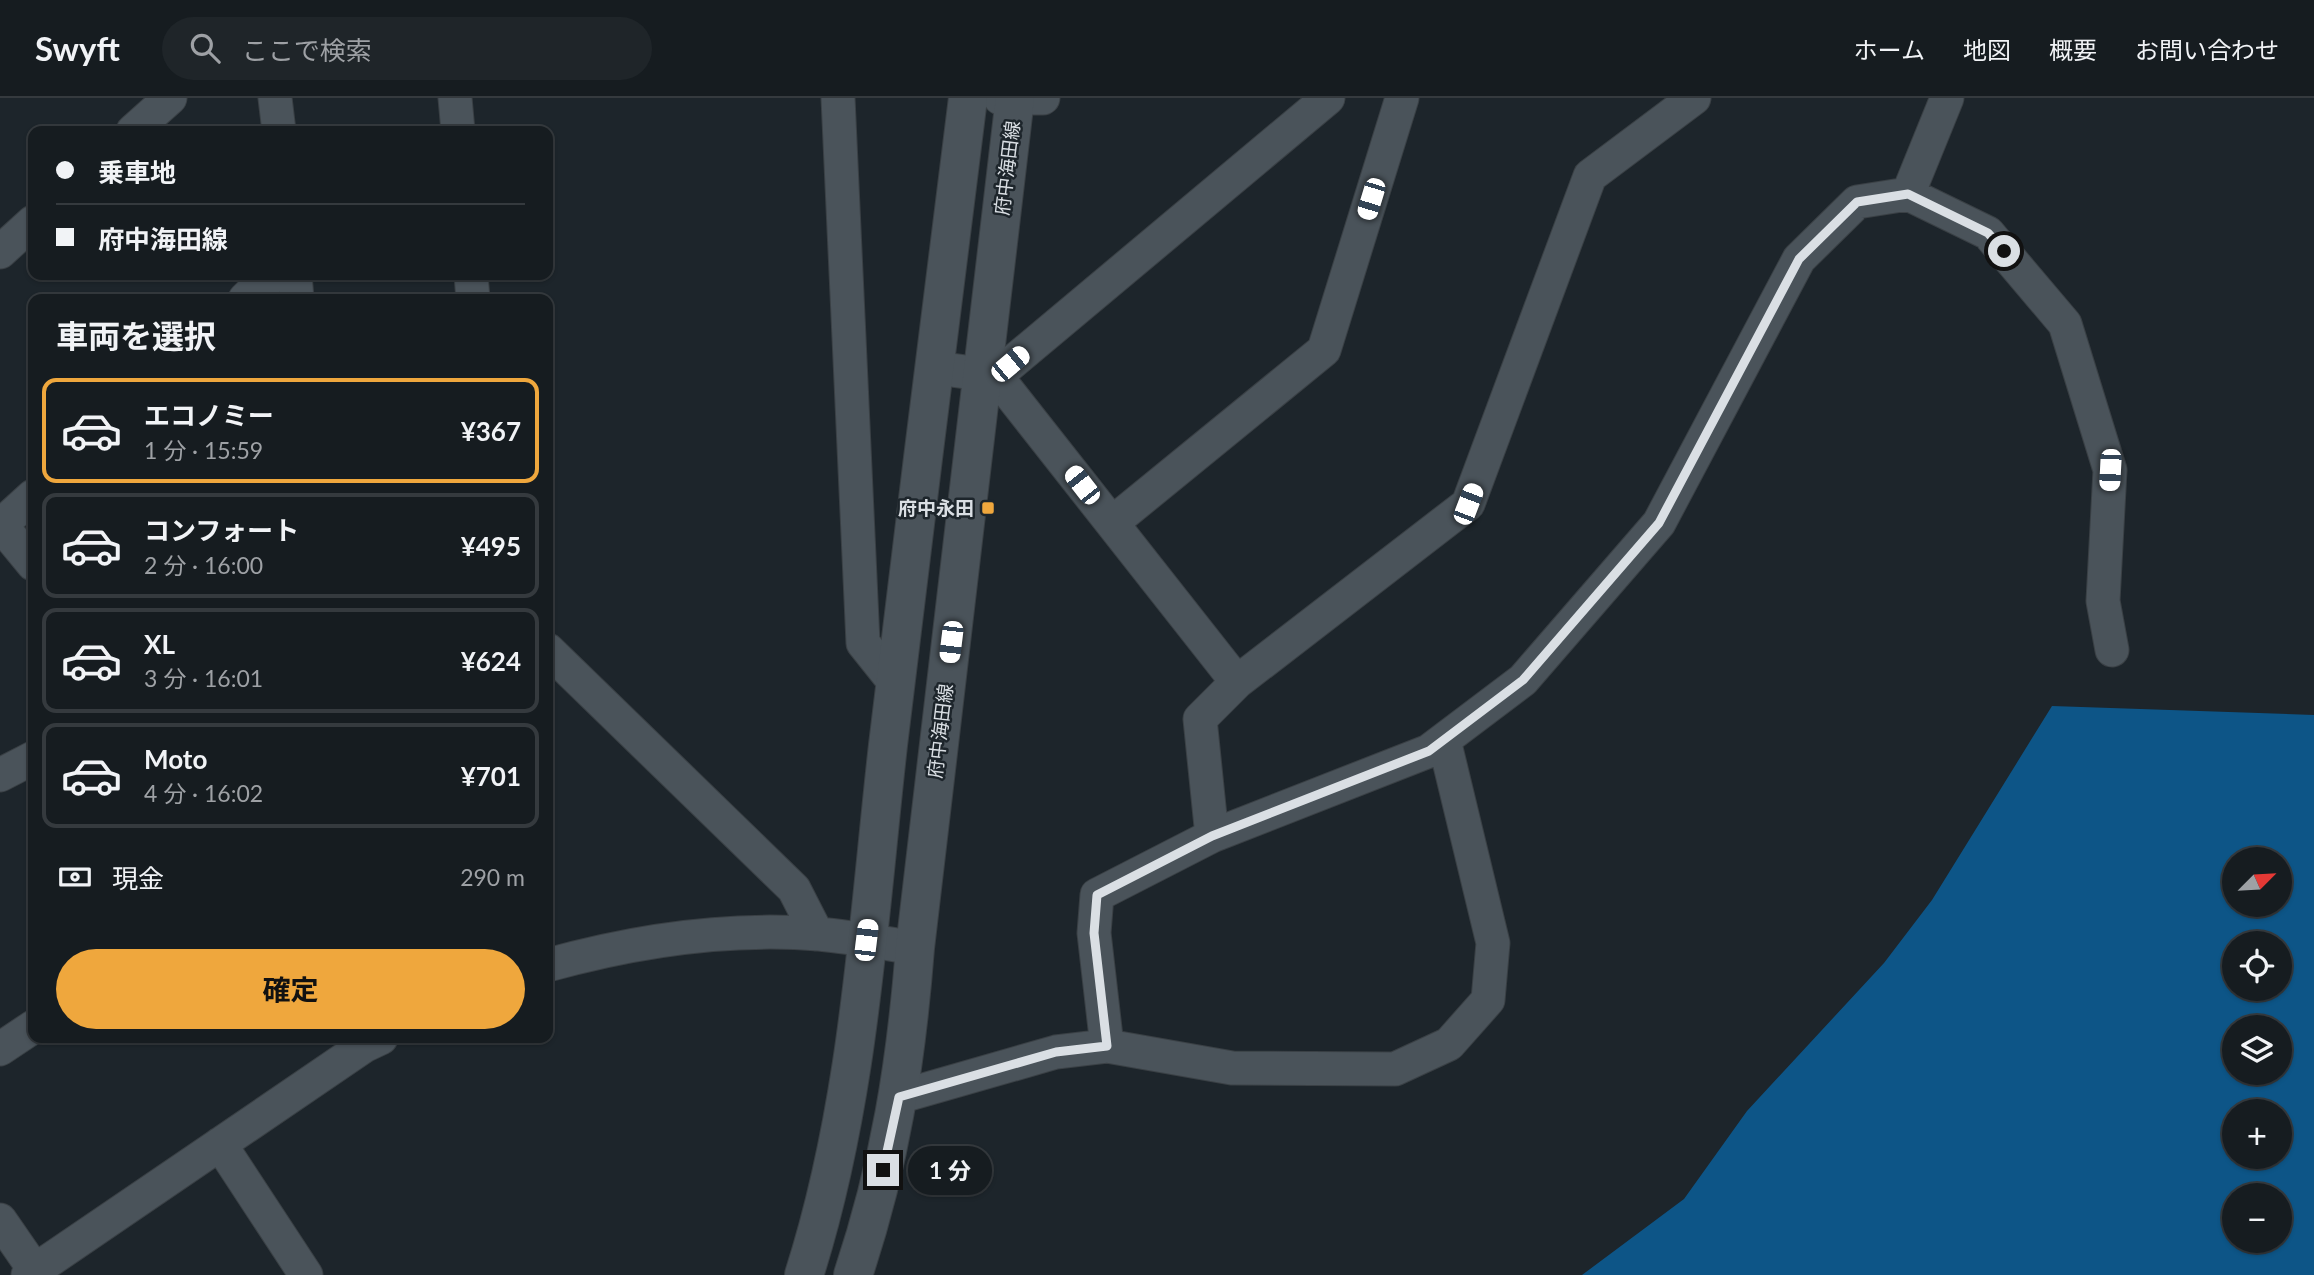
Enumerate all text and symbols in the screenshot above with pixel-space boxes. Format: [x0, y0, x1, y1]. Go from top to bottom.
search box [162, 17, 652, 80]
text: Swyft [35, 28, 120, 68]
icon: search [186, 29, 224, 67]
text: ここで検索 [242, 34, 372, 66]
text: ホーム [1854, 35, 1925, 64]
text: 地図 [1963, 35, 2011, 64]
text: 概要 [2049, 35, 2097, 64]
text: お問い合わせ [2135, 35, 2279, 64]
street label: 府中海田線 [989, 119, 1024, 216]
text: 乗車地 [98, 156, 176, 188]
car [1355, 176, 1388, 222]
text: 府中海田線 [98, 223, 228, 255]
route start [1988, 235, 2020, 267]
text: 車両を選択 [56, 316, 216, 355]
car [988, 342, 1033, 386]
icon: car [60, 399, 123, 462]
text: エコノミー [144, 399, 274, 431]
text: ¥367 [461, 415, 521, 447]
text: 1 分 · 15:59 [144, 436, 263, 464]
car [2099, 448, 2122, 492]
car [1061, 462, 1104, 508]
car [1451, 481, 1486, 527]
place label: 府中永田 [898, 496, 974, 519]
marker: 府中永田 [980, 500, 996, 516]
icon: car [60, 514, 123, 577]
text: コンフォート [144, 514, 299, 546]
text: ¥495 [461, 530, 521, 562]
text: 2 分 · 16:00 [144, 551, 263, 579]
car [939, 620, 964, 664]
text: XL [144, 628, 175, 660]
icon: car [60, 629, 123, 692]
text: ¥624 [461, 645, 521, 677]
text: 3 分 · 16:01 [144, 664, 263, 692]
street label: 府中海田線 [922, 682, 957, 779]
text: Moto [144, 743, 207, 775]
icon: car [60, 744, 123, 807]
text: ¥701 [461, 760, 521, 792]
text: 4 分 · 16:02 [144, 779, 263, 807]
north arrow [2222, 847, 2292, 917]
map controls [2222, 847, 2292, 1253]
icon: cash [56, 858, 94, 896]
text: 現金 [112, 862, 164, 894]
text: 290 m [460, 863, 525, 891]
car [854, 918, 879, 962]
button: locate [2222, 931, 2292, 1001]
button: 確定 [56, 949, 525, 1029]
button: layers [2222, 1015, 2292, 1085]
button: + [2222, 1099, 2292, 1169]
callout: 1 分 [908, 1146, 992, 1194]
route end [867, 1154, 899, 1186]
text: 1 分 [929, 1156, 971, 1184]
button: − [2222, 1183, 2292, 1253]

